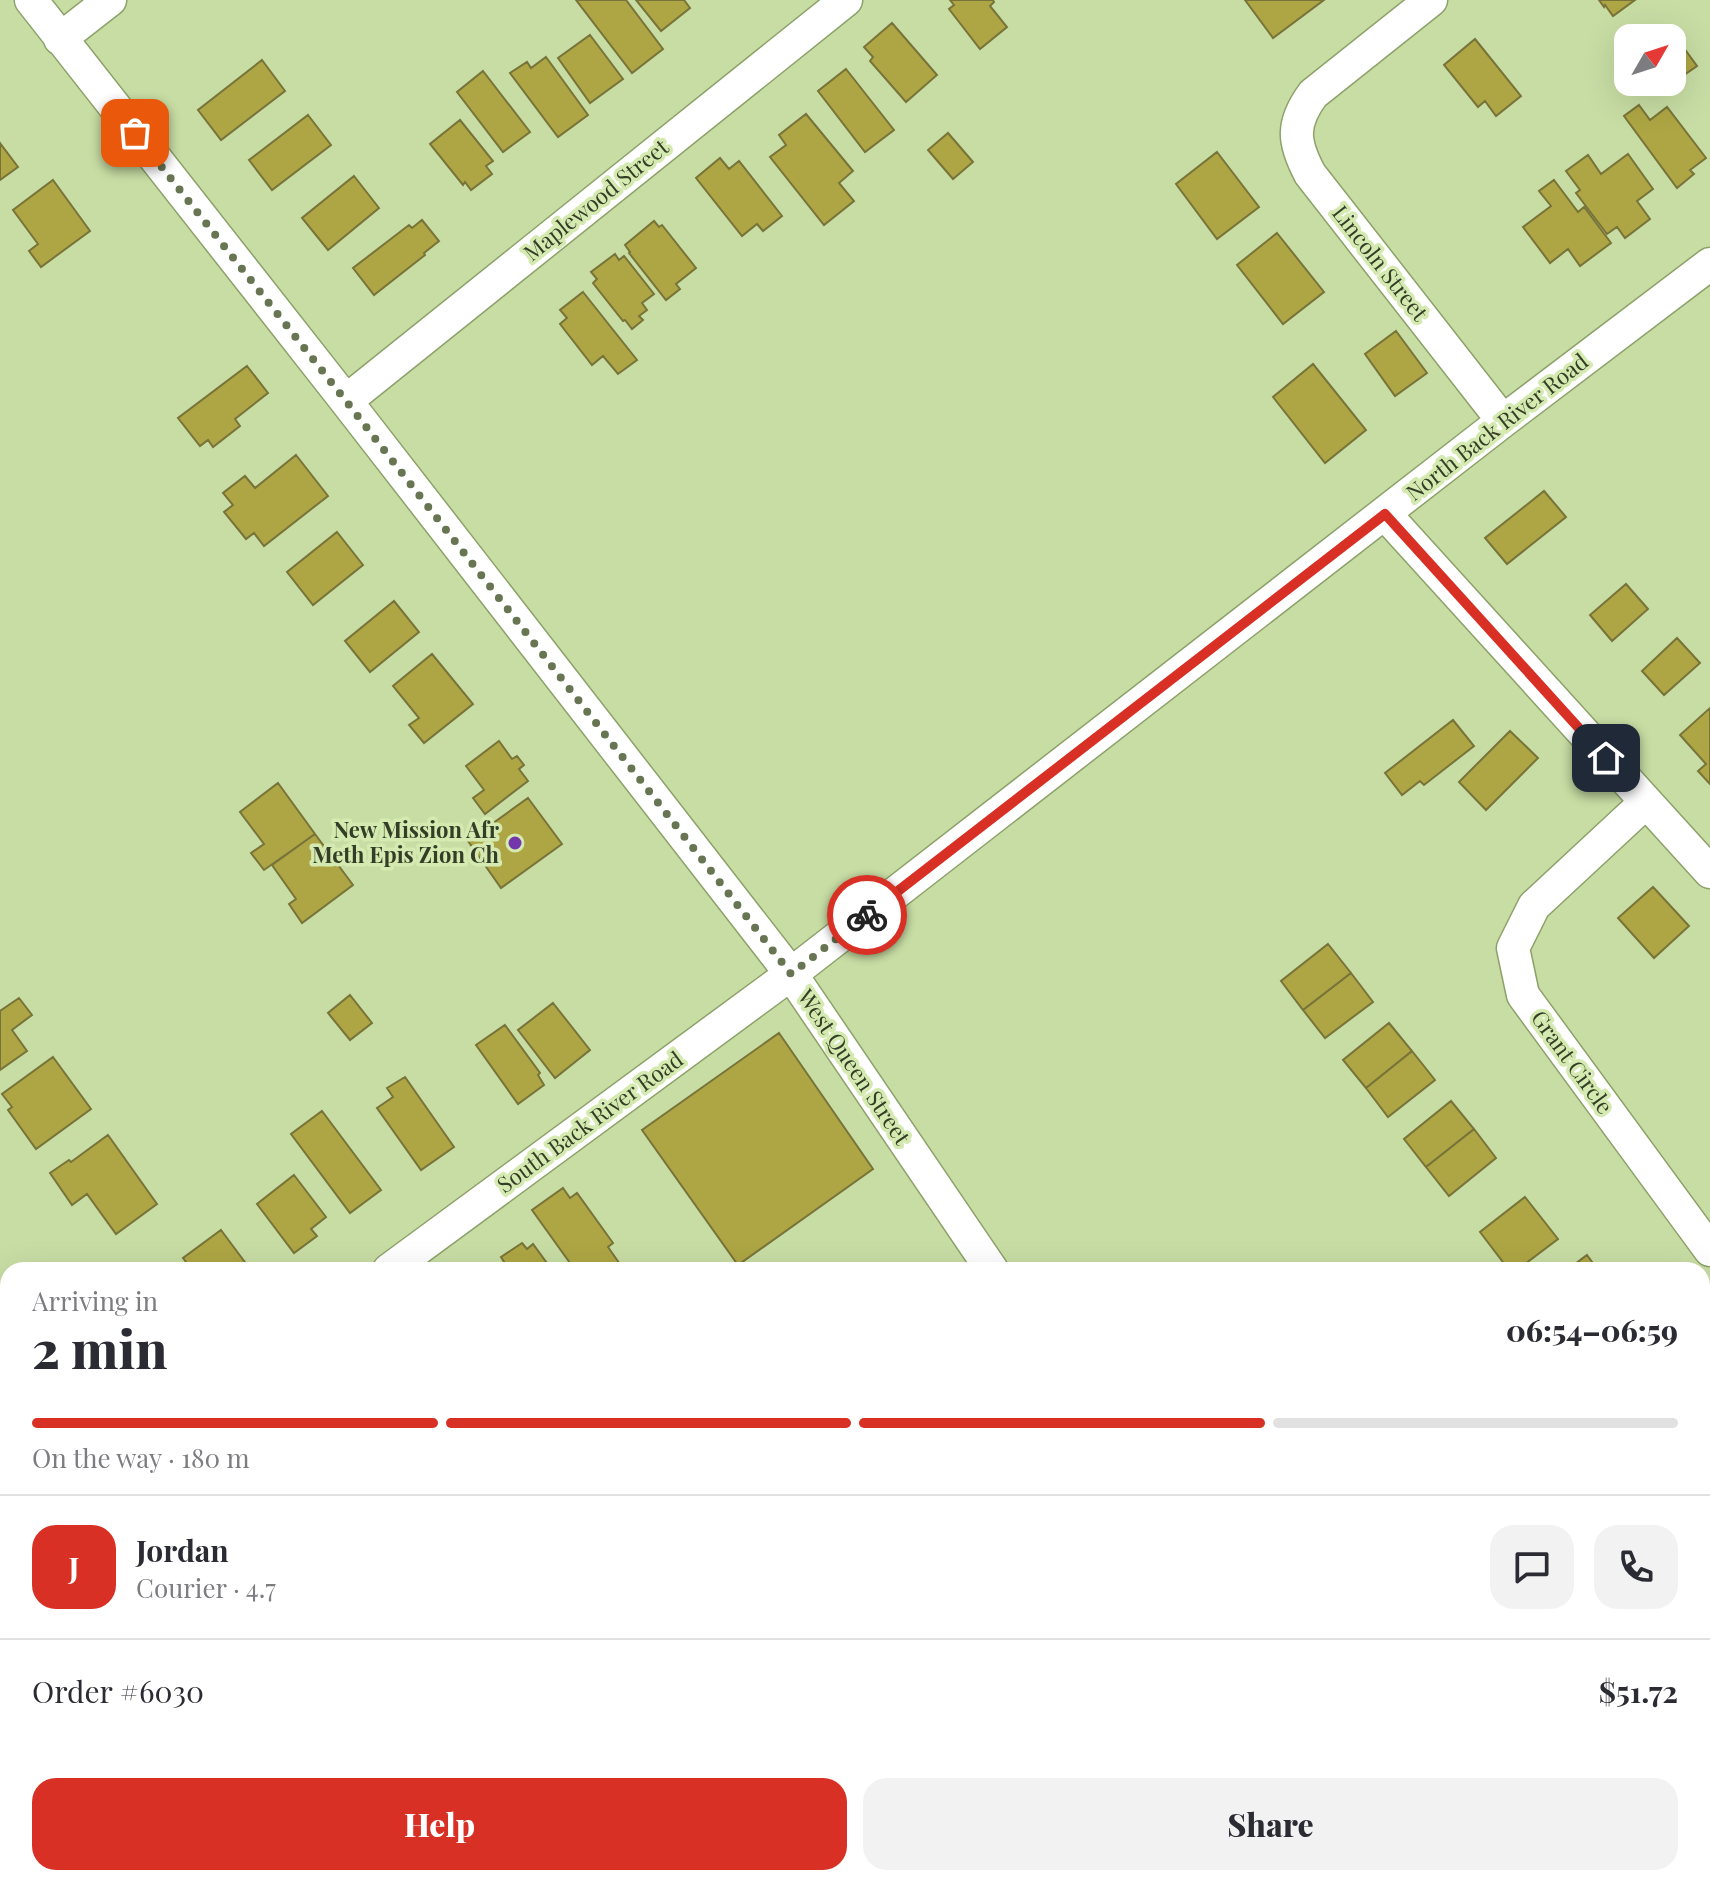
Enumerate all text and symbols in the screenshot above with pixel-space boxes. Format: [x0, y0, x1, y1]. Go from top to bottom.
north arrow [1614, 24, 1686, 96]
map controls [1614, 24, 1686, 96]
pin [101, 99, 169, 167]
icon: bag [113, 111, 157, 155]
street label: Maplewood Street [517, 131, 675, 267]
street label: Lincoln Street [1326, 198, 1436, 327]
street label: North Back River Road [1399, 346, 1594, 507]
pin [1572, 724, 1640, 792]
icon: home [1584, 736, 1628, 780]
place label: New Mission Afr Meth Epis Zion Ch [312, 814, 500, 869]
marker: New Mission Afr Meth Epis Zion Ch [506, 834, 524, 852]
courier [827, 875, 907, 955]
icon: bike [845, 893, 889, 937]
street label: West Queen Street [791, 982, 919, 1151]
street label: Grant Circle [1525, 1004, 1621, 1119]
street label: South Back River Road [490, 1043, 689, 1199]
text: Arriving in [32, 1283, 158, 1318]
text: 06:54–06:59 [1506, 1310, 1678, 1350]
text: 2 min [32, 1313, 167, 1382]
text: On the way · 180 m [32, 1440, 250, 1475]
button: chat [1490, 1525, 1574, 1609]
button: phone [1594, 1525, 1678, 1609]
text: Jordan [136, 1530, 229, 1570]
text: J [69, 1547, 79, 1587]
text: Courier · 4.7 [136, 1570, 276, 1605]
text: Order #6030 [32, 1671, 204, 1711]
text: $51.72 [1599, 1671, 1678, 1711]
button: Help [32, 1778, 847, 1870]
button: Share [863, 1778, 1678, 1870]

